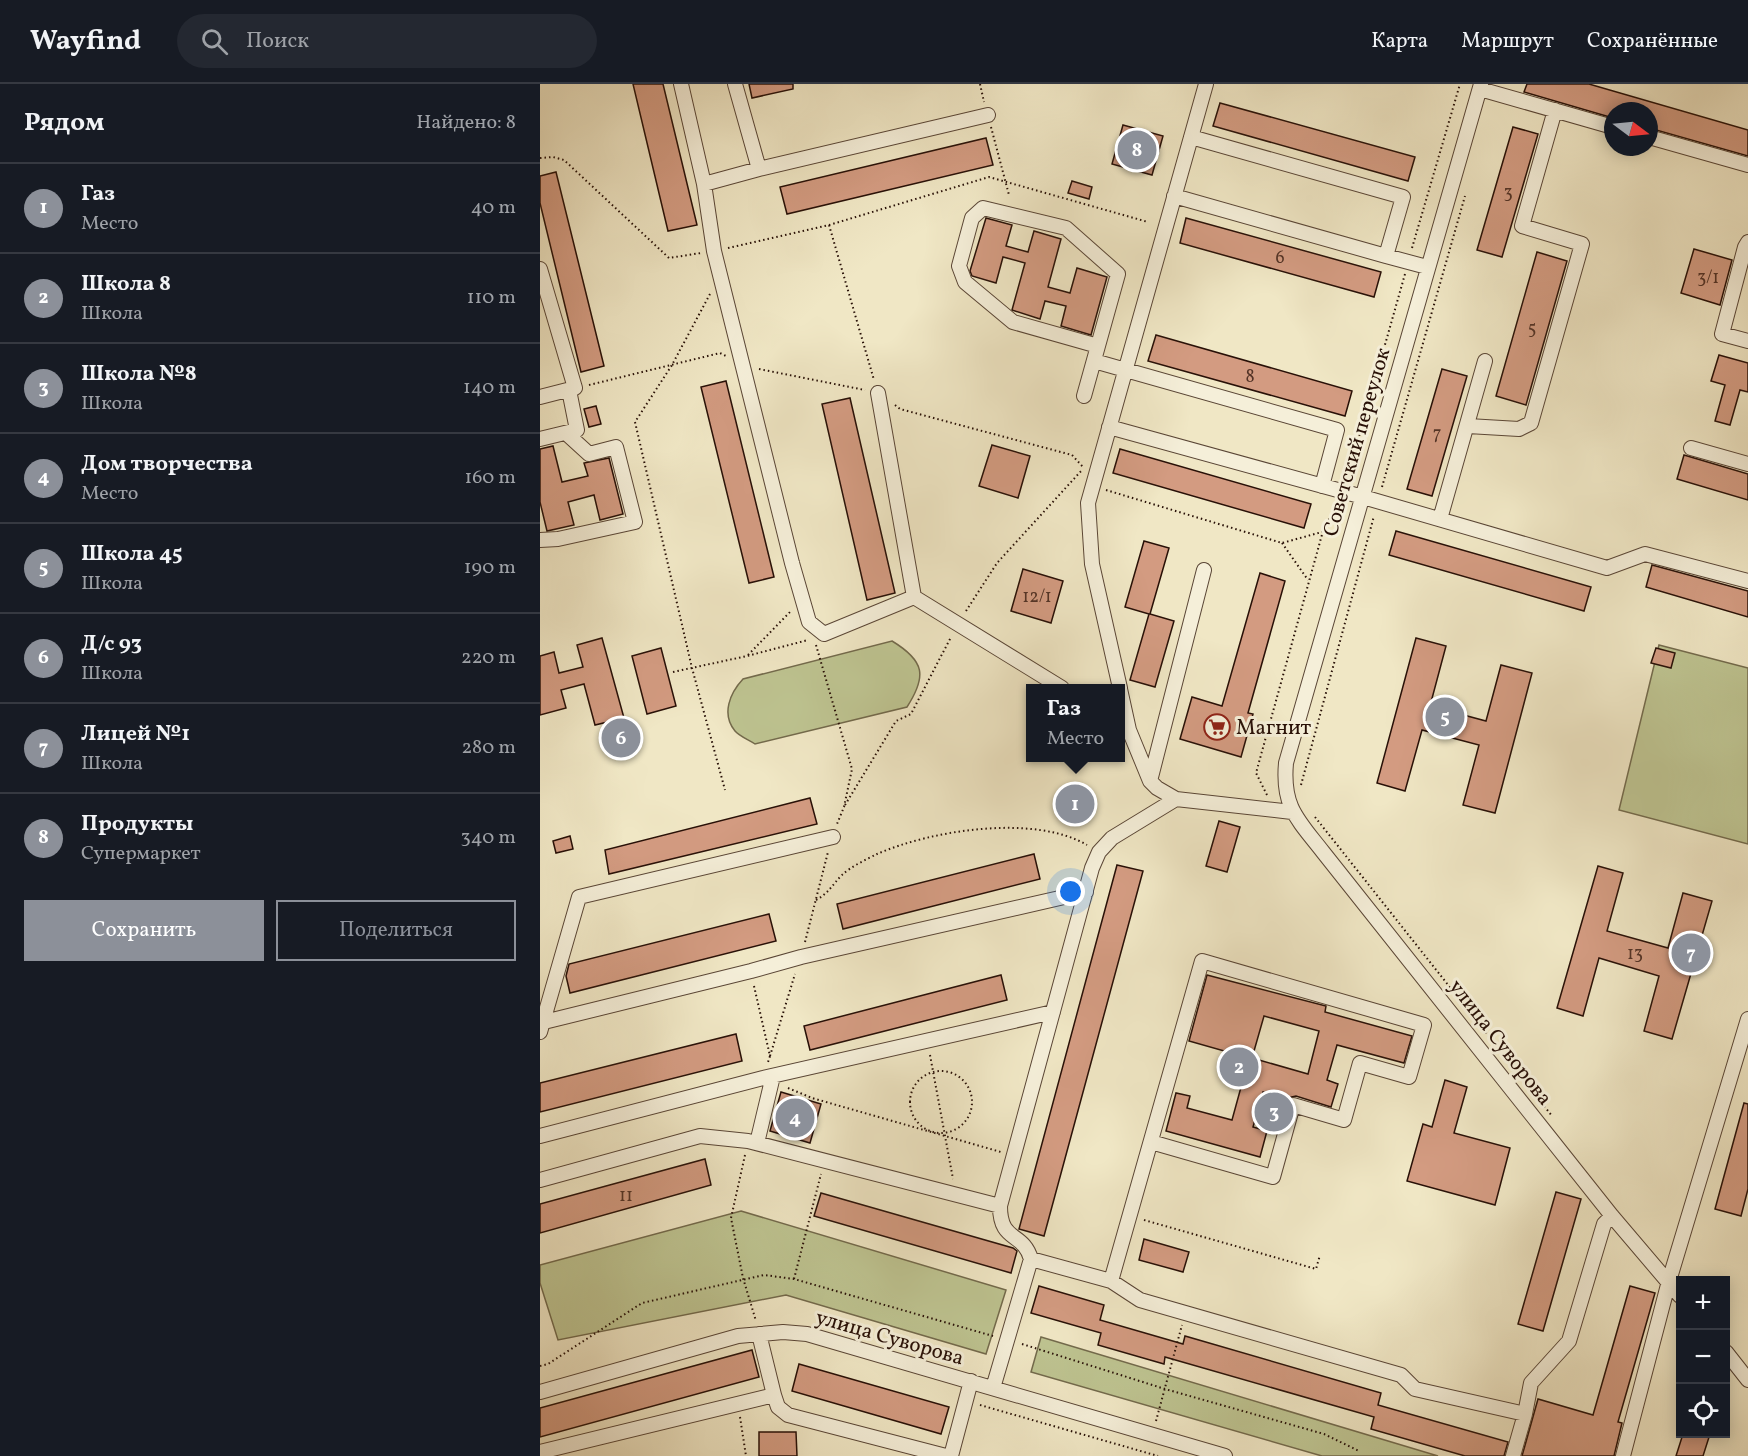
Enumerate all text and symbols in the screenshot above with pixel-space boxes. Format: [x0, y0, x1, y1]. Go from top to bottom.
search box [177, 14, 597, 68]
text: Wayfind [30, 22, 141, 61]
icon: search [198, 25, 231, 58]
text: Поиск [246, 26, 309, 57]
text: Карта [1371, 27, 1428, 56]
text: Маршрут [1461, 27, 1554, 56]
text: Сохранённые [1587, 27, 1718, 56]
north arrow [1604, 102, 1658, 156]
text: Рядом [24, 105, 104, 141]
text: Найдено: 8 [416, 109, 516, 137]
pin: 8 [1118, 128, 1156, 172]
text: Газ [81, 179, 115, 210]
house number: 3 [1503, 181, 1513, 206]
text: 1 [39, 194, 48, 222]
text: 40 m [471, 194, 516, 222]
text: Место [81, 210, 138, 238]
house number: 6 [1275, 246, 1285, 271]
house number: 3/1 [1697, 266, 1719, 291]
text: Школа 8 [81, 269, 171, 300]
text: 2 [38, 284, 49, 312]
text: 110 m [467, 284, 516, 312]
text: Школа [81, 300, 143, 328]
house number: 5 [1528, 317, 1536, 342]
street label: Советский переулок [1317, 345, 1398, 540]
text: Школа №8 [81, 359, 197, 390]
house number: 8 [1245, 365, 1255, 390]
text: 3 [38, 374, 49, 402]
text: 140 m [463, 374, 516, 402]
text: Школа [81, 390, 143, 418]
house number: 7 [1433, 422, 1441, 447]
text: Дом творчества [81, 449, 253, 480]
text: 4 [37, 464, 50, 492]
text: 160 m [464, 464, 516, 492]
text: Место [81, 480, 138, 508]
text: Школа 45 [81, 539, 183, 570]
text: 5 [39, 554, 48, 582]
text: 190 m [464, 554, 516, 582]
text: Школа [81, 570, 143, 598]
house number: 12/1 [1022, 585, 1052, 610]
text: Д/с 93 [81, 629, 142, 660]
text: 6 [38, 644, 49, 672]
text: 220 m [461, 644, 516, 672]
text: Школа [81, 660, 143, 688]
popup [1026, 684, 1125, 762]
text: Газ [1047, 694, 1081, 725]
pin: 5 [1426, 694, 1464, 740]
supermarket icon: Магнит [1202, 712, 1232, 742]
place label: Магнит [1236, 714, 1312, 743]
pin: 6 [602, 716, 640, 760]
text: Лицей №1 [81, 719, 190, 750]
text: Место [1047, 725, 1104, 753]
text: 7 [39, 734, 48, 762]
text: 280 m [461, 734, 516, 762]
text: Школа [81, 750, 143, 778]
pin: 1 [1056, 782, 1094, 826]
text: Продукты [81, 809, 193, 840]
text: 8 [38, 824, 49, 852]
text: 340 m [460, 824, 516, 852]
text: Супермаркет [81, 840, 201, 868]
your location [1056, 877, 1085, 906]
button: Сохранить [24, 900, 264, 961]
button: Поделиться [276, 900, 516, 961]
pin: 7 [1672, 930, 1710, 976]
house number: 13 [1627, 942, 1643, 967]
street label: улица Суворова [1441, 974, 1558, 1112]
pin: 2 [1220, 1044, 1258, 1090]
pin: 3 [1254, 1090, 1294, 1134]
pin: 4 [776, 1096, 814, 1140]
house number: 11 [619, 1184, 633, 1209]
map controls [1676, 1276, 1730, 1438]
button: + [1676, 1276, 1730, 1330]
street label: улица Суворова [812, 1303, 967, 1373]
button: − [1676, 1330, 1730, 1384]
button: locate [1676, 1384, 1730, 1438]

